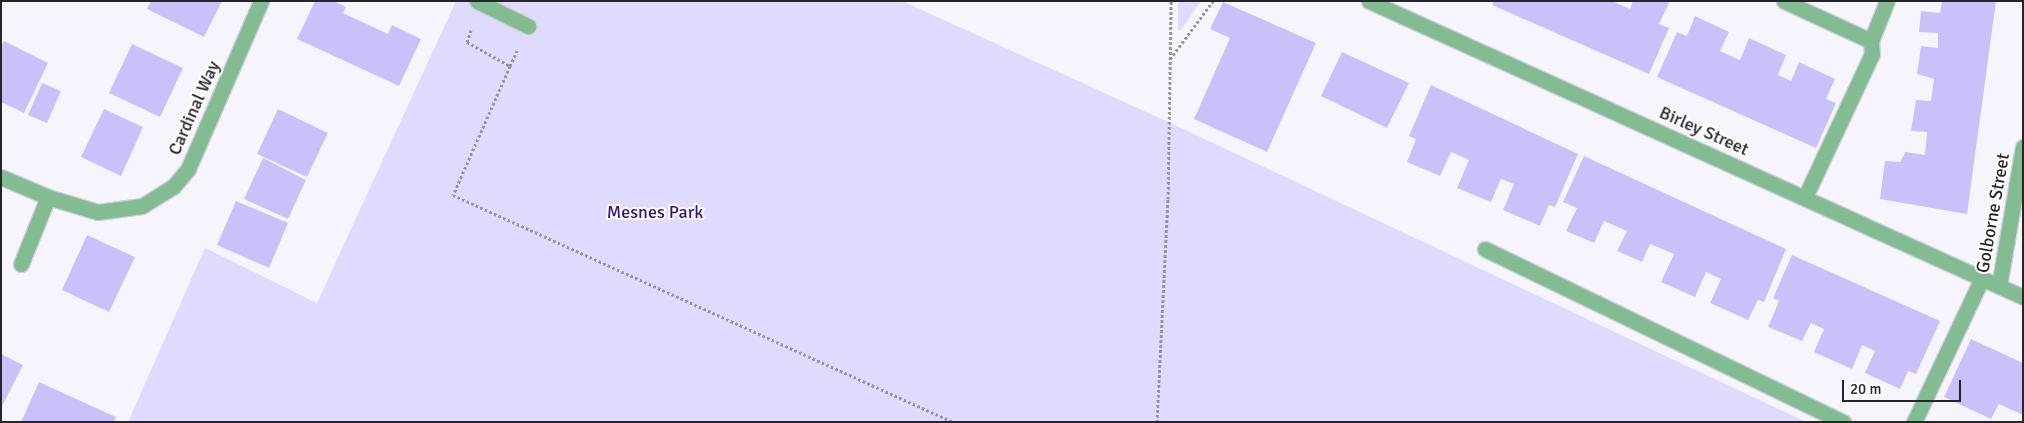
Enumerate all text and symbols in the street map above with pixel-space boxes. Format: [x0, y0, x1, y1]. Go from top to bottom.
street label: Cardinal Way [164, 58, 224, 158]
street label: Birley Street [1656, 102, 1752, 160]
street label: Golborne Street [1972, 151, 2014, 275]
park label: Mesnes Park [607, 201, 703, 223]
scale bar [1844, 370, 1963, 402]
text: 20 m [1850, 380, 1881, 398]

